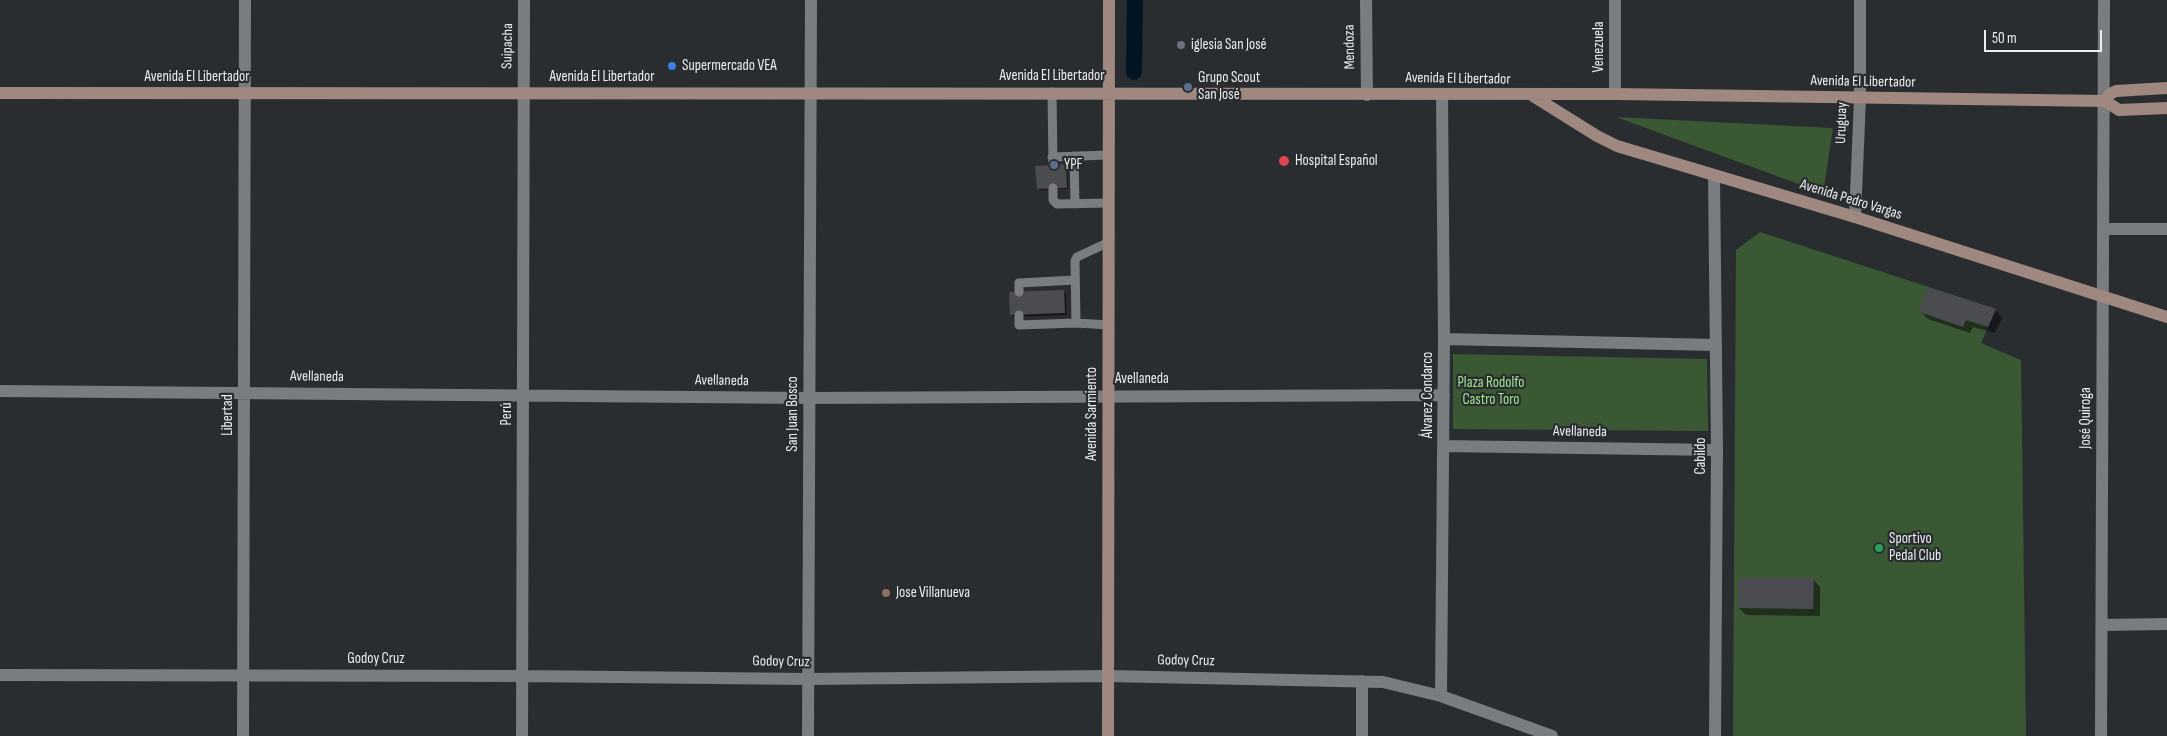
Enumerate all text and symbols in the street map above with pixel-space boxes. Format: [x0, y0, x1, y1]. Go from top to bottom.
scale bar [1987, 20, 2104, 52]
street label: Venezuela [1590, 21, 1608, 73]
street label: Suipacha [499, 23, 517, 69]
street label: Mendoza [1341, 24, 1359, 70]
text: 50 m [1992, 29, 2017, 48]
place label: iglesia San José [1191, 36, 1267, 54]
marker: iglesia San José [1175, 39, 1187, 51]
place label: Supermercado VEA [682, 57, 777, 75]
marker: Supermercado VEA [666, 60, 678, 72]
street label: Avenida El Libertador [999, 67, 1105, 85]
street label: Avenida El Libertador [144, 68, 250, 86]
street label: Avenida El Libertador [549, 68, 655, 86]
place label: Grupo Scout San José [1198, 69, 1260, 104]
street label: Avenida El Libertador [1405, 69, 1511, 89]
street label: Avenida El Libertador [1810, 72, 1916, 92]
marker: Grupo Scout San José [1182, 81, 1194, 93]
street label: Uruguay [1832, 102, 1852, 144]
place label: Hospital Español [1295, 152, 1378, 170]
marker: Hospital Español [1277, 154, 1291, 168]
place label: YPF [1064, 156, 1082, 174]
marker: YPF [1048, 159, 1060, 171]
street label: Avenida Pedro Vargas [1798, 176, 1904, 224]
street label: Álvarez Condarco [1419, 352, 1437, 438]
street label: Avenida Sarmiento [1083, 367, 1101, 461]
street label: Avellaneda [290, 368, 344, 386]
street label: Avellaneda [1115, 370, 1169, 388]
street label: Avellaneda [695, 372, 749, 390]
park label: Plaza Rodolfo Castro Toro [1458, 374, 1524, 409]
street label: San Juan Bosco [784, 376, 802, 452]
street label: José Quiroga [2077, 387, 2095, 449]
street label: Libertad [219, 394, 237, 436]
street label: Perú [498, 403, 516, 425]
street label: Avellaneda [1553, 423, 1607, 441]
street label: Cabildo [1692, 437, 1710, 475]
place label: Sportivo Pedal Club [1889, 530, 1941, 565]
marker: Sportivo Pedal Club [1873, 542, 1885, 554]
place label: Jose Villanueva [896, 584, 970, 602]
marker: Jose Villanueva [880, 587, 892, 599]
street label: Godoy Cruz [347, 650, 405, 668]
street label: Godoy Cruz [1157, 652, 1215, 670]
street label: Godoy Cruz [752, 653, 810, 671]

